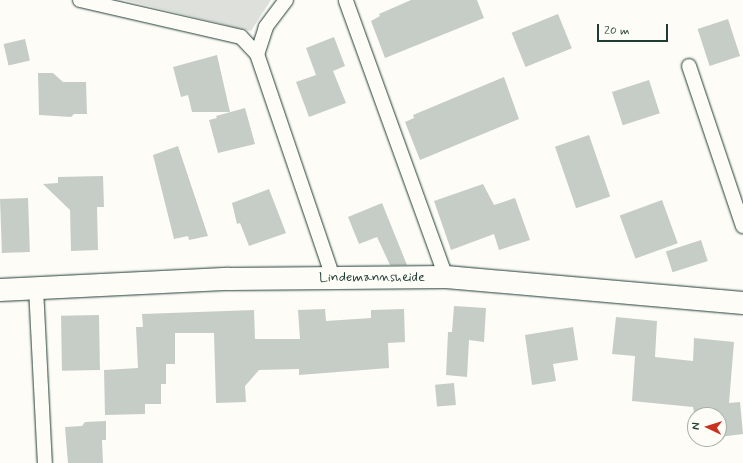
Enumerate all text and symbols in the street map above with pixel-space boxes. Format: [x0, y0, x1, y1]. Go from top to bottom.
scale bar [599, 16, 670, 42]
text: 20 m [604, 23, 630, 39]
street label: Lindemannsheide [319, 269, 425, 285]
north arrow [687, 407, 727, 447]
text: N [689, 422, 703, 430]

